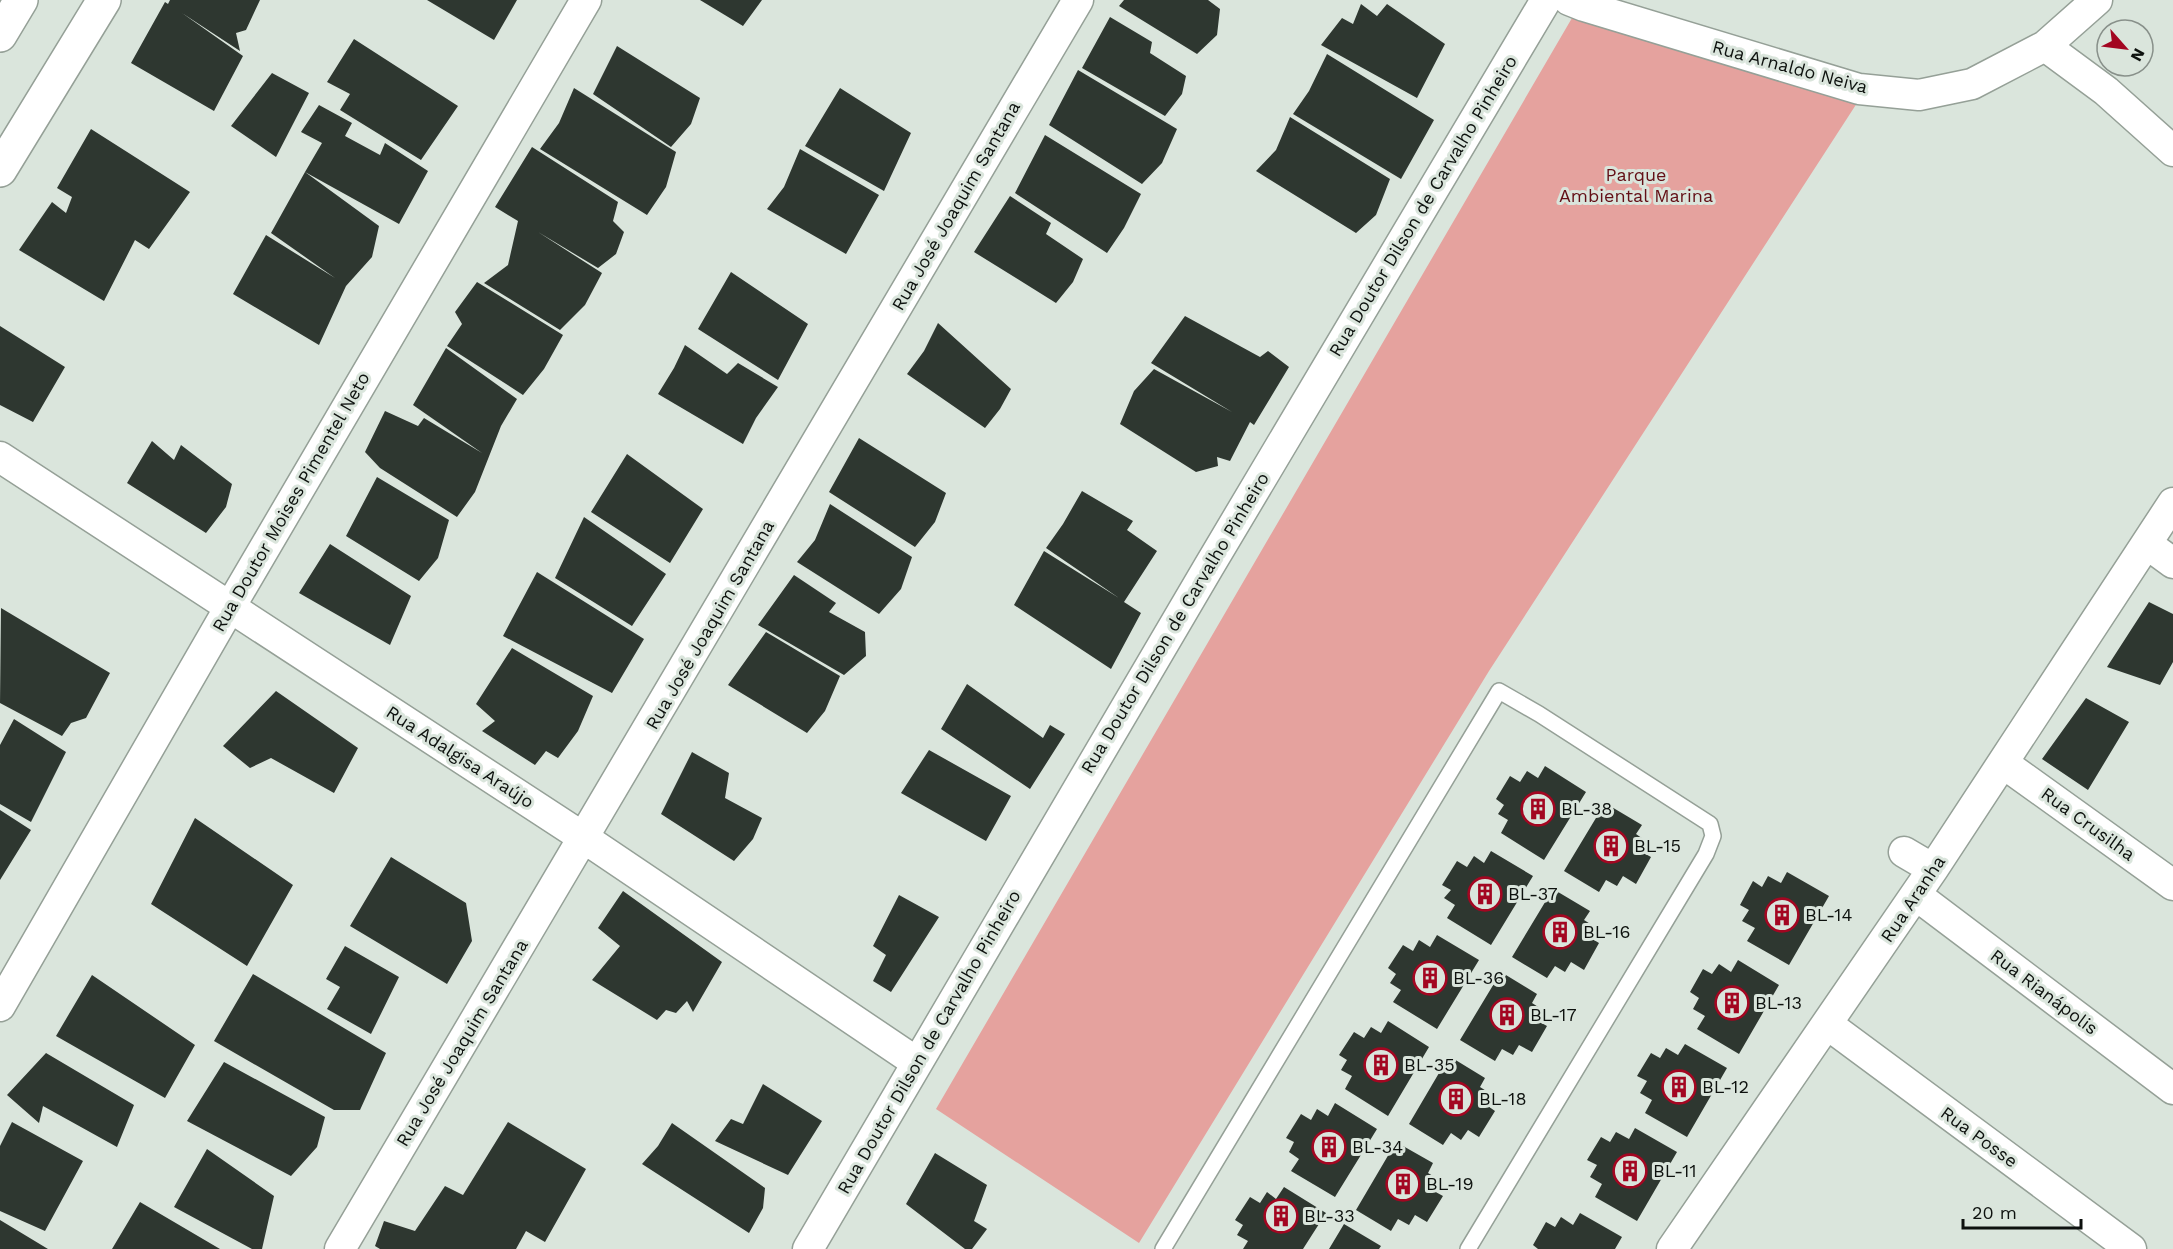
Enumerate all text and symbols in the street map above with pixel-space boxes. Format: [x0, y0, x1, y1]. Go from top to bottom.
north arrow [2095, 18, 2155, 78]
street label: Rua Arnaldo Neiva [1710, 36, 1870, 97]
text: N [2127, 45, 2149, 65]
street label: Rua Doutor Dilson de Carvalho Pinheiro [1324, 51, 1521, 360]
street label: Rua José Joaquim Santana [887, 97, 1024, 314]
park label: Parque Ambiental Marina [1559, 164, 1713, 206]
street label: Rua Doutor Moises Pimentel Neto [207, 368, 374, 635]
street label: Rua Doutor Dilson de Carvalho Pinheiro [1076, 468, 1273, 777]
street label: Rua José Joaquim Santana [641, 516, 778, 733]
street label: Rua Adalgisa Araújo [383, 701, 538, 812]
street label: Rua Crusilha [2037, 783, 2139, 865]
building icon: BL-38 [1520, 791, 1556, 827]
place label: BL-38 [1561, 798, 1612, 819]
building icon: BL-15 [1593, 828, 1629, 864]
place label: BL-15 [1634, 835, 1681, 856]
street label: Rua Aranha [1876, 852, 1949, 946]
building icon: BL-37 [1467, 876, 1503, 912]
place label: BL-37 [1508, 883, 1558, 904]
street label: Rua Doutor Dilson de Carvalho Pinheiro [833, 886, 1025, 1197]
building icon: BL-14 [1764, 897, 1800, 933]
place label: BL-14 [1805, 904, 1852, 925]
building icon: BL-16 [1542, 914, 1578, 950]
place label: BL-16 [1583, 921, 1630, 942]
street label: Rua José Joaquim Santana [391, 935, 532, 1150]
street label: Rua Rianápolis [1987, 944, 2102, 1039]
building icon: BL-36 [1412, 960, 1448, 996]
place label: BL-36 [1453, 967, 1504, 988]
building icon: BL-13 [1714, 985, 1750, 1021]
place label: BL-13 [1755, 992, 1802, 1013]
building icon: BL-17 [1489, 997, 1525, 1033]
place label: BL-17 [1530, 1004, 1576, 1025]
building icon: BL-35 [1363, 1047, 1399, 1083]
place label: BL-35 [1404, 1054, 1455, 1075]
building icon: BL-12 [1661, 1069, 1697, 1105]
place label: BL-12 [1702, 1076, 1749, 1097]
building icon: BL-18 [1438, 1081, 1474, 1117]
place label: BL-18 [1479, 1088, 1526, 1109]
street label: Rua Posse [1937, 1102, 2022, 1171]
building icon: BL-34 [1311, 1129, 1347, 1165]
place label: BL-34 [1352, 1136, 1403, 1157]
building icon: BL-11 [1612, 1153, 1648, 1189]
place label: BL-11 [1653, 1160, 1696, 1181]
building icon: BL-19 [1385, 1166, 1421, 1202]
place label: BL-19 [1426, 1173, 1473, 1194]
scale bar [1963, 1192, 2082, 1230]
building icon: BL-33 [1263, 1198, 1299, 1234]
text: 20 m [1972, 1202, 2017, 1223]
place label: BL-33 [1304, 1205, 1355, 1226]

